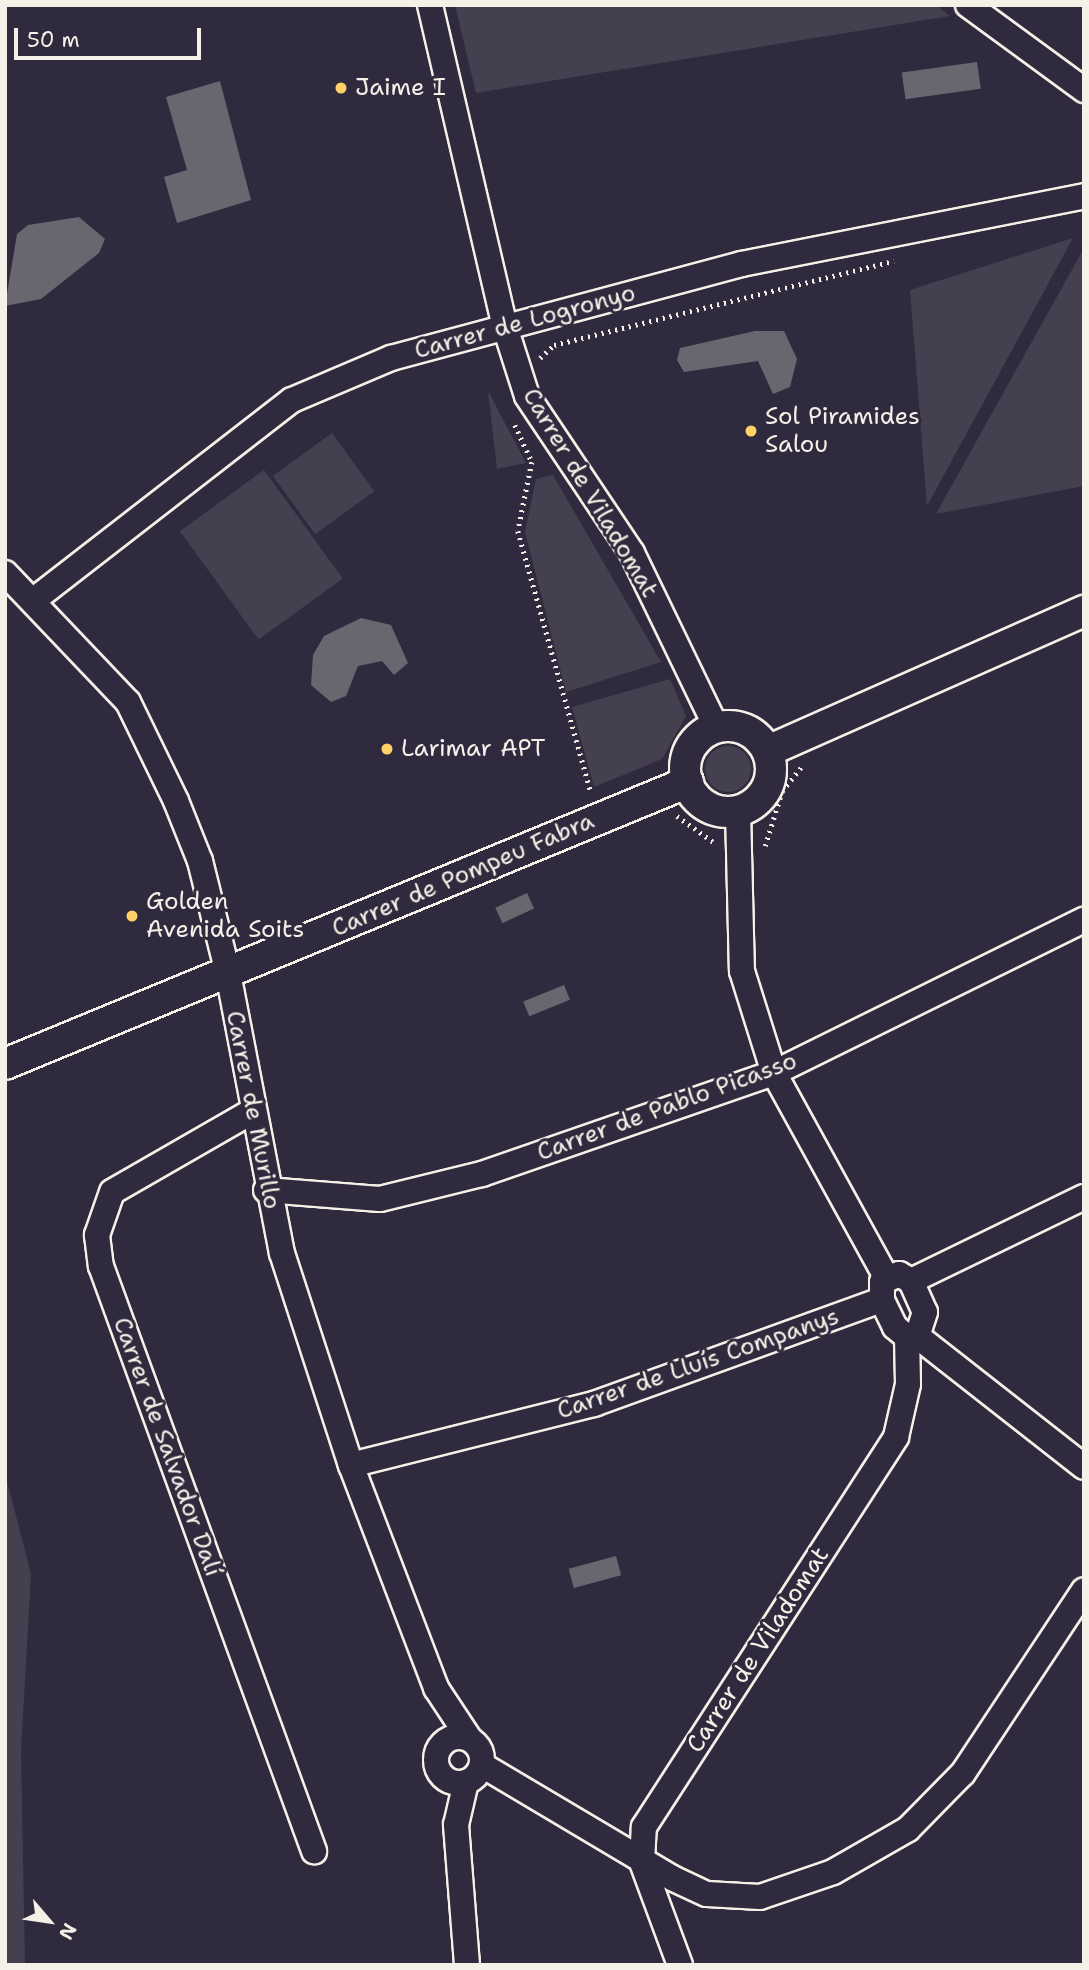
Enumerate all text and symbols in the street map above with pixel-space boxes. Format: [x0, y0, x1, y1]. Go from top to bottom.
scale bar [18, 14, 205, 58]
text: 50 m [27, 26, 80, 54]
place label: Jaime I [355, 74, 446, 102]
marker: Jaime I [333, 80, 349, 96]
street label: Carrer de Logronyo [411, 279, 639, 365]
street label: Carrer de Viladomat [516, 383, 664, 603]
place label: Sol Piramides Salou [765, 403, 920, 459]
marker: Sol Piramides Salou [743, 423, 759, 439]
place label: Larimar APT [401, 735, 545, 763]
marker: Larimar APT [379, 741, 395, 757]
street label: Carrer de Pompeu Fabra [328, 807, 598, 943]
place label: Golden Avenida Soits [146, 888, 304, 944]
marker: Golden Avenida Soits [124, 908, 140, 924]
street label: Carrer de Murillo [220, 1008, 286, 1212]
street label: Carrer de Pablo Picasso [533, 1047, 801, 1167]
street label: Carrer de Lluís Companys [553, 1302, 843, 1426]
street label: Carrer de Salvador Dalí [107, 1314, 227, 1580]
street label: Carrer de Viladomat [681, 1542, 835, 1758]
north arrow [14, 1886, 84, 1956]
text: N [53, 1919, 82, 1944]

